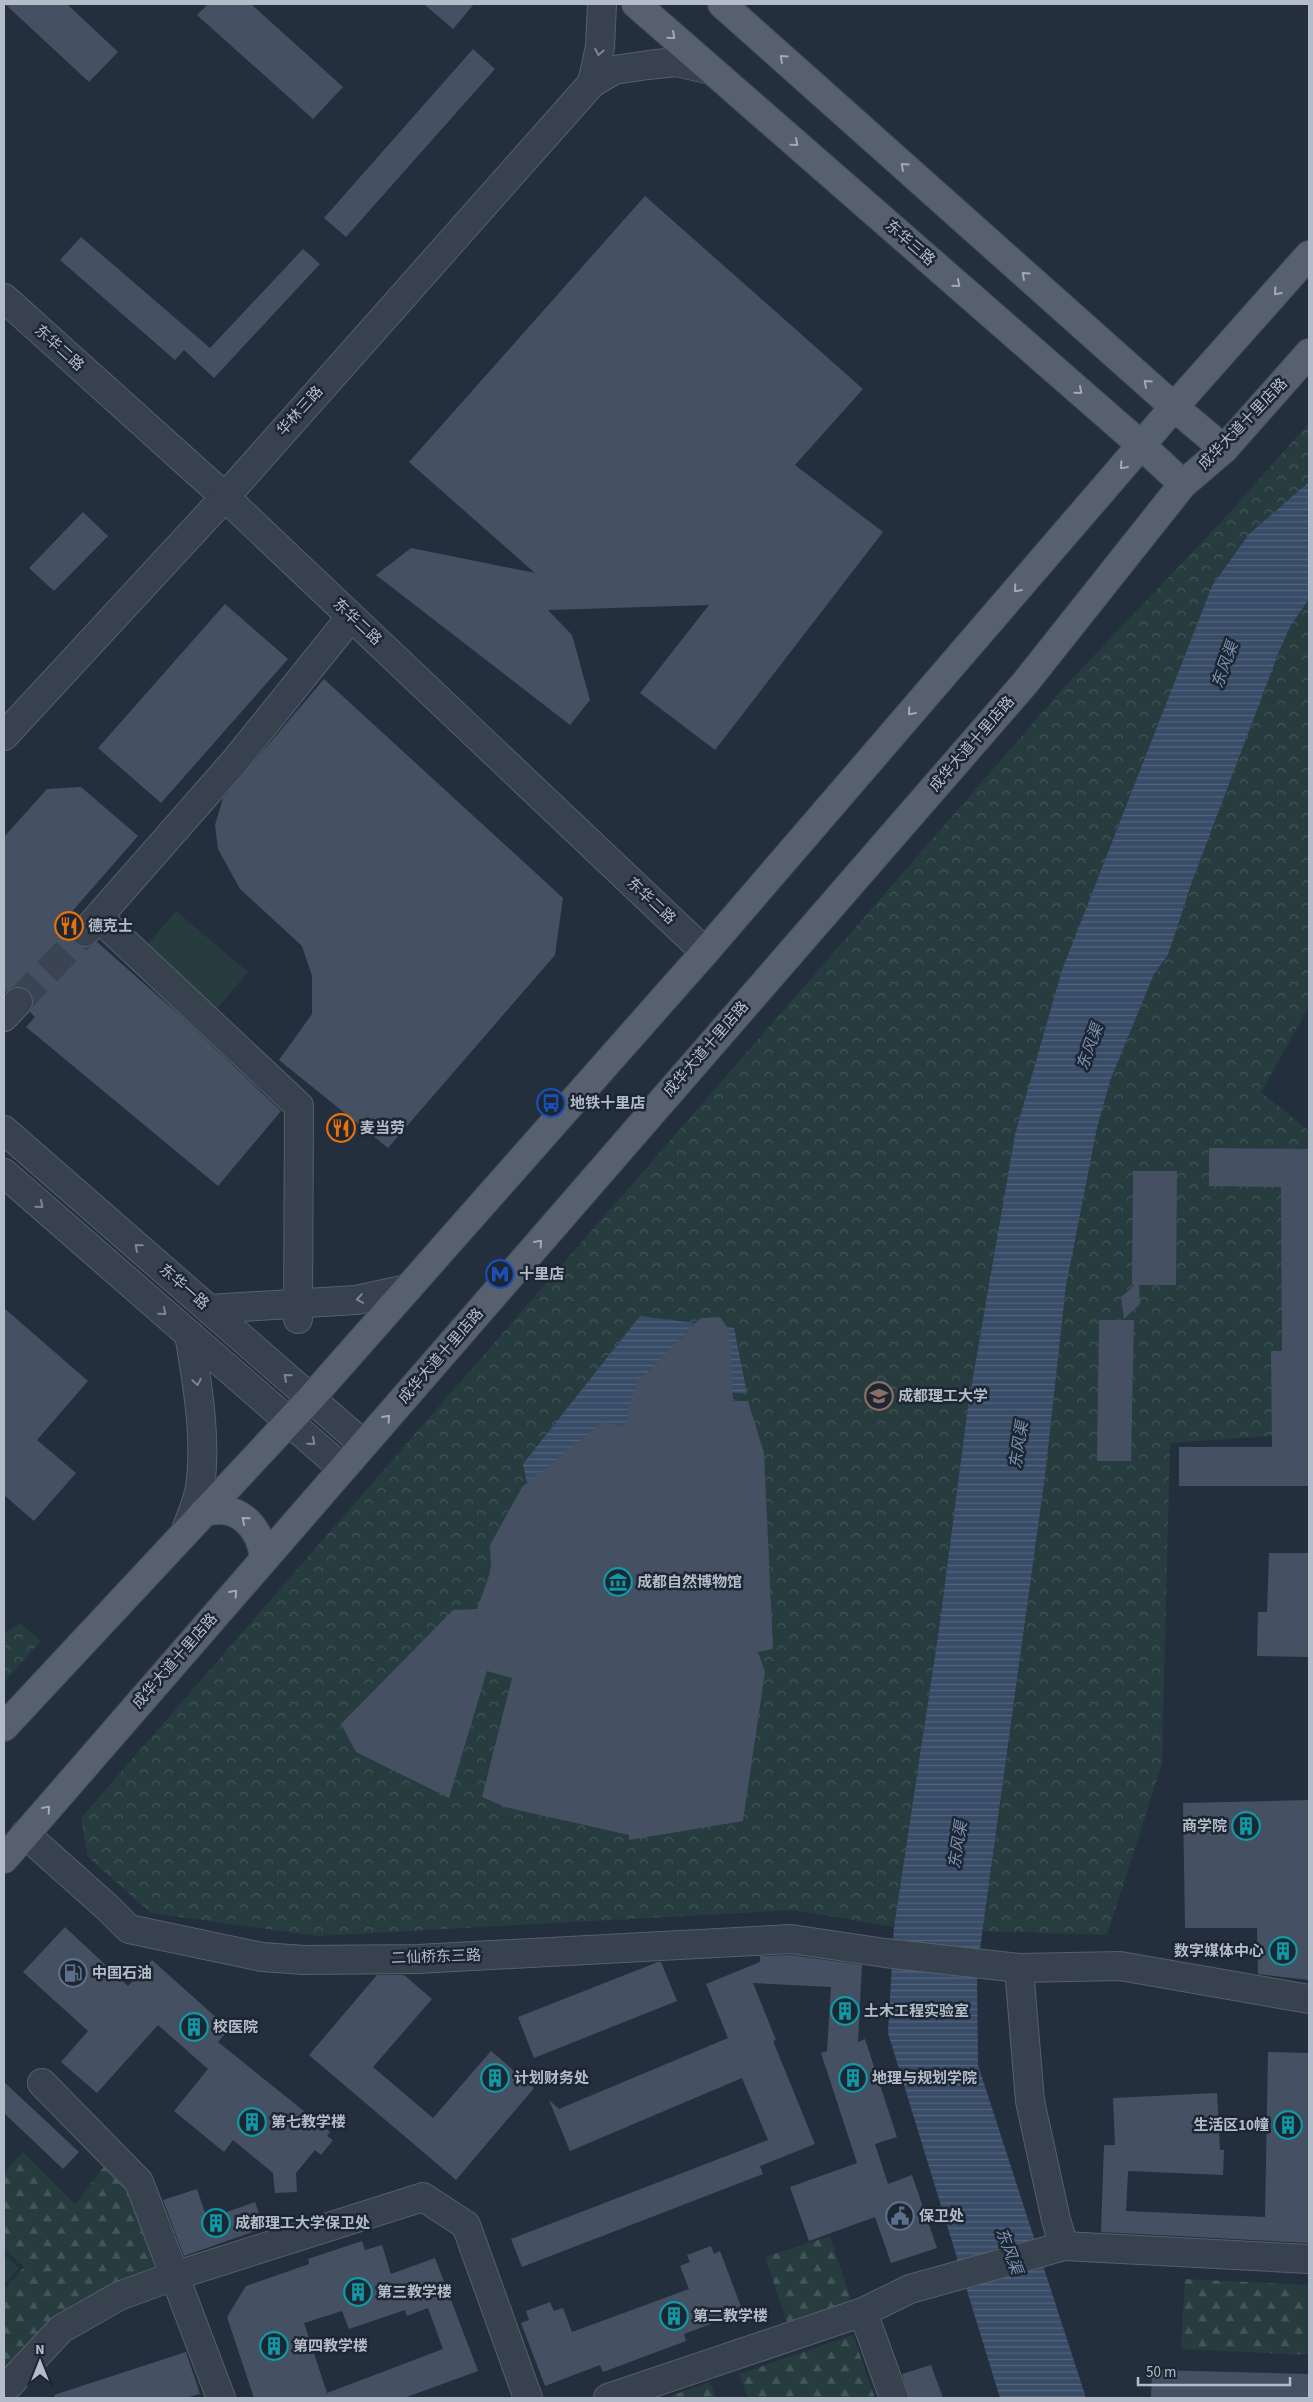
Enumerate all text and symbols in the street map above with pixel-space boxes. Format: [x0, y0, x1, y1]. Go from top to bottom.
one-way arrow [667, 30, 676, 39]
one-way arrow [594, 48, 604, 57]
one-way arrow [780, 55, 789, 64]
one-way arrow [789, 137, 798, 146]
one-way arrow [901, 163, 910, 172]
street label: 东华三路 [880, 215, 940, 271]
one-way arrow [1022, 271, 1031, 280]
one-way arrow [951, 278, 960, 287]
one-way arrow [1274, 286, 1283, 295]
street label: 东华二路 [30, 320, 88, 376]
street label: 成华大道十里店路 [1194, 374, 1292, 474]
one-way arrow [1143, 380, 1152, 389]
street label: 华林三路 [272, 382, 328, 440]
one-way arrow [1074, 385, 1083, 394]
one-way arrow [1120, 460, 1129, 469]
one-way arrow [1014, 584, 1023, 593]
street label: 东华二路 [328, 594, 386, 650]
water label: 东风渠 [1206, 637, 1244, 691]
street label: 成华大道十里店路 [925, 692, 1019, 796]
one-way arrow [908, 707, 917, 716]
street label: 东华二路 [622, 873, 680, 929]
restaurant icon: 德克士 [54, 911, 84, 941]
place label: 德克士 [88, 916, 133, 937]
street label: 成华大道十里店路 [659, 997, 753, 1101]
water label: 东风渠 [1071, 1019, 1109, 1073]
bus stop icon: 地铁十里店 [536, 1088, 566, 1118]
place label: 地铁十里店 [570, 1093, 645, 1114]
restaurant icon: 麦当劳 [326, 1113, 356, 1143]
place label: 麦当劳 [360, 1118, 405, 1139]
one-way arrow [35, 1199, 44, 1208]
one-way arrow [533, 1239, 542, 1248]
one-way arrow [135, 1244, 144, 1253]
street label: 东华一路 [154, 1259, 214, 1315]
metro station icon: 十里店 [485, 1259, 515, 1289]
place label: 十里店 [519, 1264, 564, 1285]
one-way arrow [355, 1294, 364, 1304]
street label: 成华大道十里店路 [394, 1304, 488, 1408]
one-way arrow [157, 1306, 166, 1315]
one-way arrow [284, 1374, 293, 1383]
one-way arrow [192, 1378, 202, 1387]
school or university icon: 成都理工大学 [864, 1381, 894, 1411]
place label: 成都理工大学 [898, 1386, 988, 1407]
one-way arrow [381, 1415, 390, 1424]
water label: 东风渠 [1004, 1418, 1034, 1470]
one-way arrow [306, 1436, 315, 1445]
one-way arrow [241, 1516, 250, 1525]
museum icon: 成都自然博物馆 [603, 1567, 633, 1597]
place label: 成都自然博物馆 [637, 1572, 742, 1593]
one-way arrow [228, 1590, 237, 1599]
street label: 成华大道十里店路 [128, 1609, 222, 1713]
one-way arrow [41, 1805, 50, 1814]
building icon: 商学院 [1231, 1811, 1261, 1841]
place label: 商学院 [1182, 1816, 1227, 1837]
water label: 东风渠 [943, 1818, 973, 1870]
building icon: 数字媒体中心 [1268, 1936, 1298, 1966]
place label: 数字媒体中心 [1174, 1941, 1264, 1962]
street label: 二仙桥东三路 [391, 1945, 481, 1969]
fuel station icon: 中国石油 [58, 1958, 88, 1988]
place label: 中国石油 [92, 1963, 152, 1984]
building icon: 土木工程实验室 [830, 1996, 860, 2026]
place label: 土木工程实验室 [864, 2001, 969, 2022]
building icon: 校医院 [179, 2012, 209, 2042]
place label: 校医院 [213, 2017, 258, 2038]
building icon: 计划财务处 [480, 2063, 510, 2093]
building icon: 地理与规划学院 [838, 2063, 868, 2093]
place label: 计划财务处 [514, 2068, 589, 2089]
place label: 地理与规划学院 [872, 2068, 977, 2089]
building icon: 第七教学楼 [237, 2107, 267, 2137]
building icon: 生活区10幢 [1273, 2110, 1303, 2140]
place label: 第七教学楼 [271, 2112, 346, 2133]
place label: 生活区10幢 [1193, 2115, 1269, 2136]
public building icon: 保卫处 [885, 2201, 915, 2231]
place label: 保卫处 [919, 2206, 964, 2227]
building icon: 成都理工大学保卫处 [201, 2208, 231, 2238]
place label: 成都理工大学保卫处 [235, 2213, 370, 2234]
water label: 东风渠 [990, 2225, 1028, 2279]
building icon: 第三教学楼 [343, 2277, 373, 2307]
place label: 第三教学楼 [377, 2282, 452, 2303]
building icon: 第二教学楼 [659, 2301, 689, 2331]
place label: 第二教学楼 [693, 2306, 768, 2327]
building icon: 第四教学楼 [259, 2331, 289, 2361]
place label: 第四教学楼 [293, 2336, 368, 2357]
north arrow [15, 2337, 65, 2387]
text: N [35, 2340, 45, 2360]
scale bar [1138, 2354, 1290, 2386]
text: 50 m [1146, 2362, 1176, 2383]

